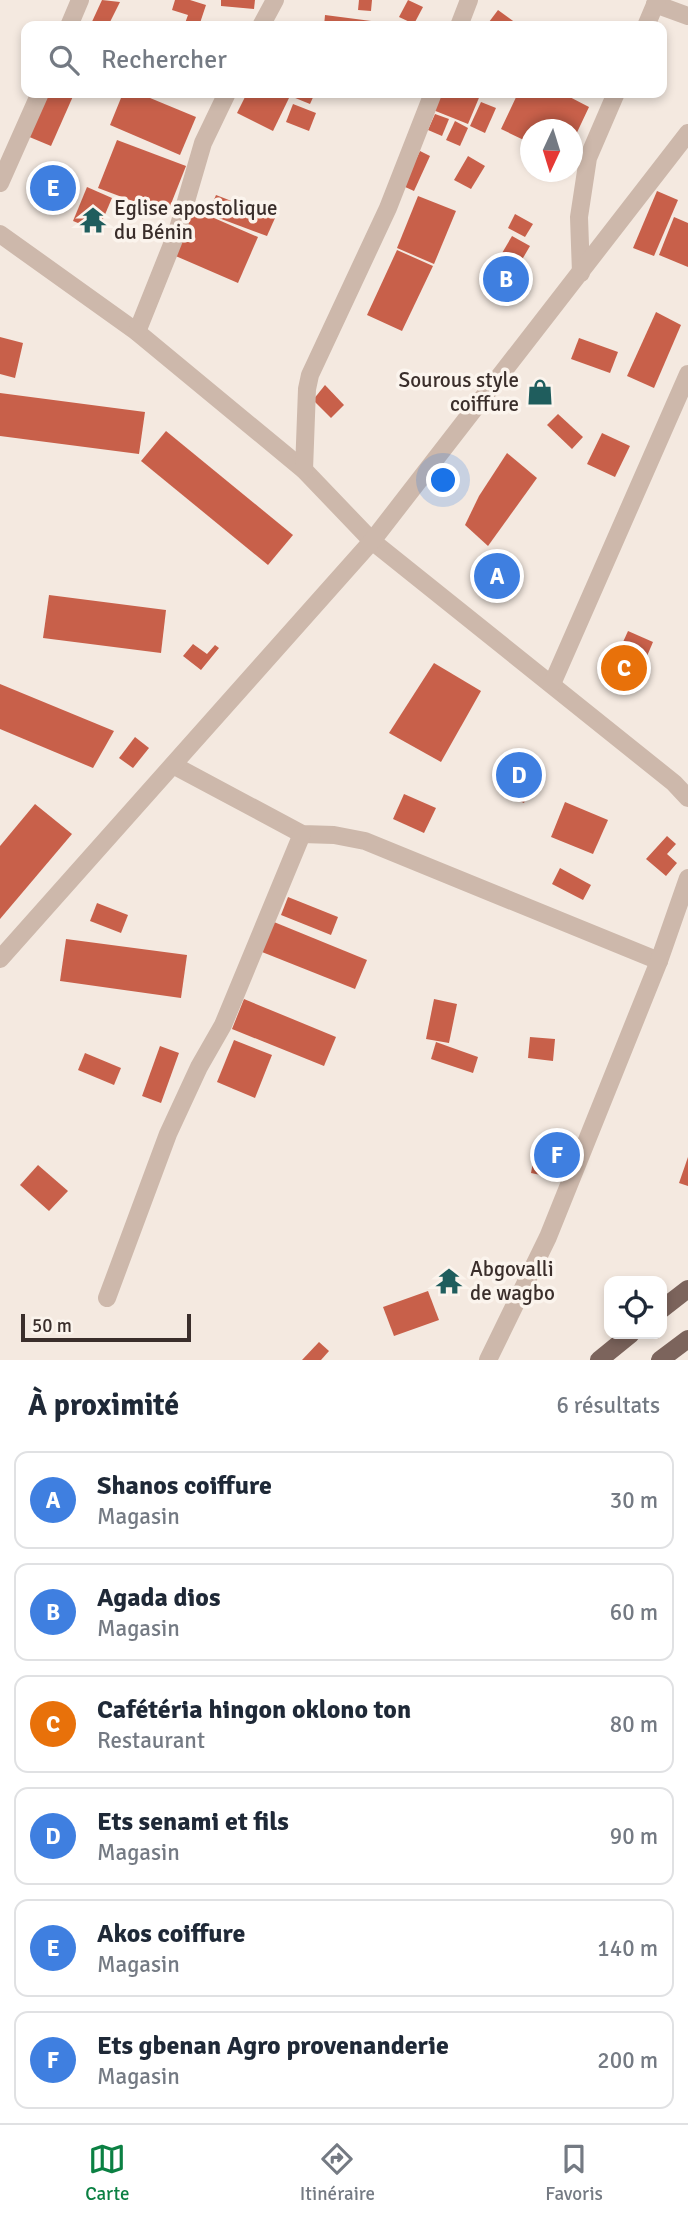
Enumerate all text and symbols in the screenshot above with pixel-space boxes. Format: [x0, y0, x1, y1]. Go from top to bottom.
search box [21, 21, 667, 98]
icon: search [45, 41, 83, 79]
text: Rechercher [101, 44, 227, 76]
north arrow [520, 119, 583, 182]
pin: E [30, 162, 76, 214]
place label: Eglise apostolique du Bénin [114, 195, 278, 245]
temple icon: Eglise apostolique du Bénin [78, 205, 108, 235]
pin: B [483, 253, 529, 305]
place label: Sourous style coiffure [398, 367, 519, 417]
shop icon: Sourous style coiffure [525, 377, 555, 407]
your location [426, 463, 460, 497]
pin: A [474, 550, 520, 602]
pin: C [601, 642, 647, 694]
pin: D [496, 749, 542, 801]
pin: F [534, 1129, 580, 1181]
place label: Abgovalli de wagbo [470, 1256, 555, 1306]
temple icon: Abgovalli de wagbo [434, 1266, 464, 1296]
map controls [604, 1276, 667, 1339]
button: locate [604, 1276, 667, 1339]
scale bar [21, 1311, 191, 1343]
text: 50 m [32, 1314, 72, 1338]
text: À proximité [28, 1387, 179, 1424]
text: 6 résultats [556, 1391, 660, 1420]
text: Shanos coiffure [97, 1470, 272, 1502]
text: A [46, 1486, 60, 1515]
text: 30 m [610, 1486, 658, 1515]
text: Magasin [97, 1502, 180, 1531]
text: Agada dios [97, 1582, 220, 1614]
text: B [46, 1598, 60, 1627]
text: 60 m [610, 1598, 658, 1627]
text: Magasin [97, 1614, 180, 1643]
text: Cafétéria hingon oklono ton [97, 1694, 411, 1726]
text: C [46, 1710, 60, 1739]
text: 80 m [610, 1710, 658, 1739]
text: Restaurant [97, 1726, 205, 1755]
text: Ets senami et fils [97, 1806, 289, 1838]
text: D [45, 1822, 61, 1851]
text: 90 m [610, 1822, 658, 1851]
text: Magasin [97, 1838, 180, 1867]
text: Akos coiffure [97, 1918, 245, 1950]
text: E [46, 1934, 60, 1963]
text: 140 m [597, 1934, 658, 1963]
text: Magasin [97, 1950, 180, 1979]
text: Ets gbenan Agro provenanderie [97, 2030, 449, 2062]
text: F [47, 2046, 59, 2075]
text: 200 m [597, 2046, 658, 2075]
text: Magasin [97, 2062, 180, 2091]
tab: Carte [85, 2140, 129, 2206]
tab: Itinéraire [300, 2140, 375, 2206]
tab: Favoris [545, 2140, 603, 2206]

